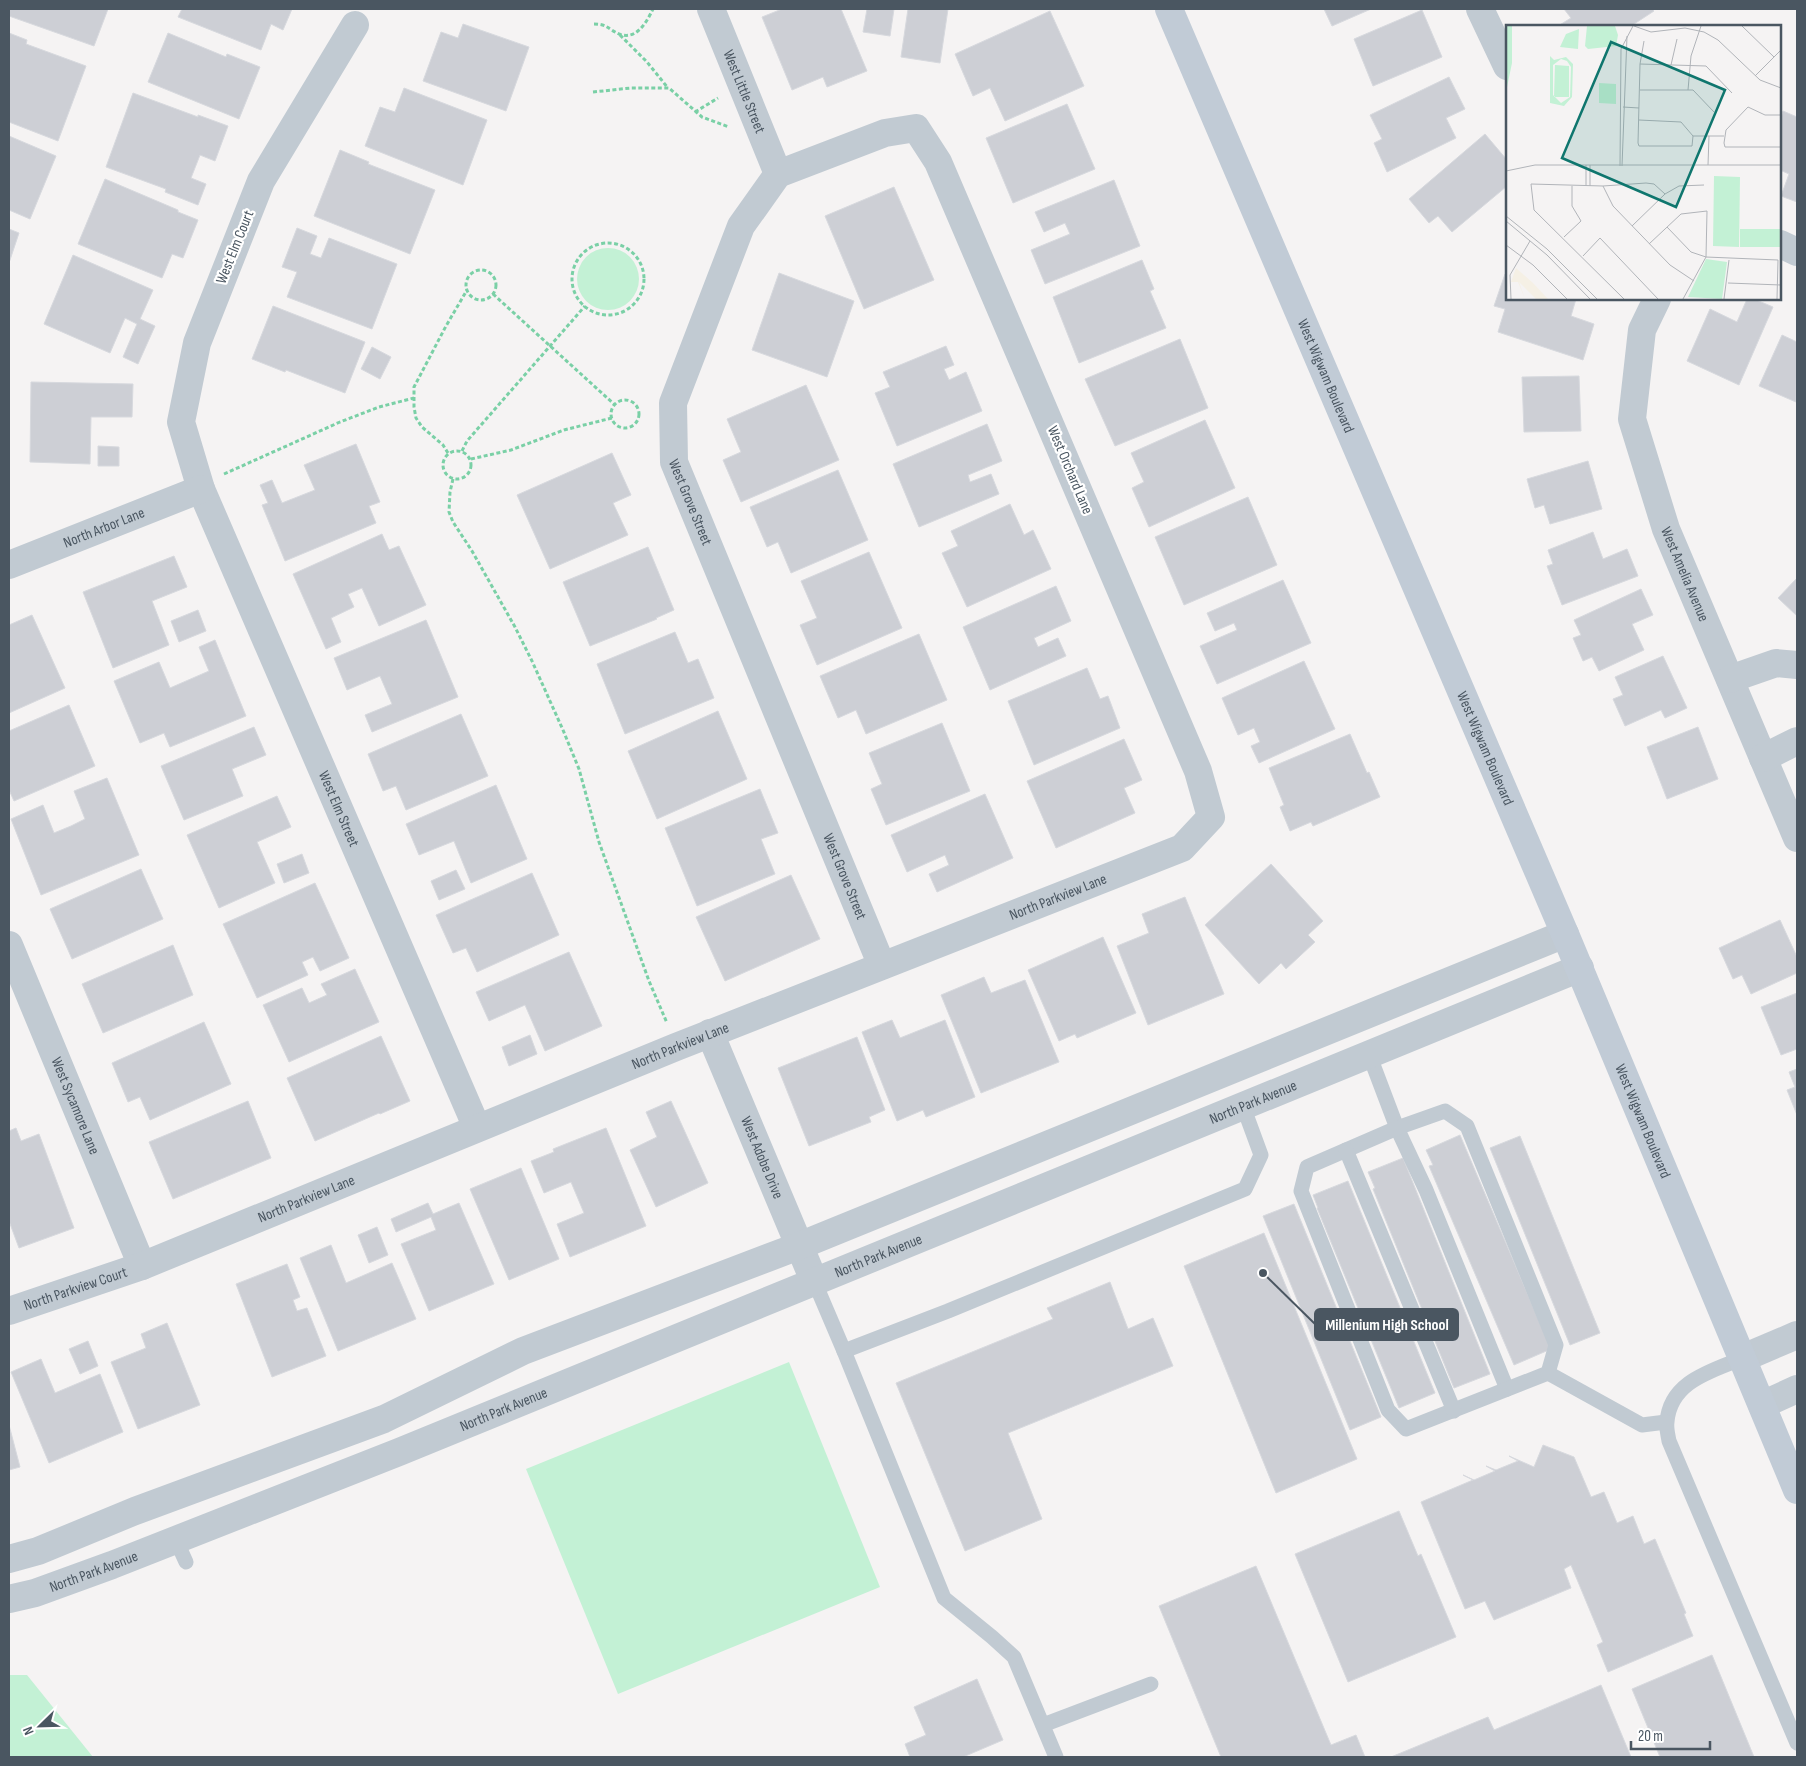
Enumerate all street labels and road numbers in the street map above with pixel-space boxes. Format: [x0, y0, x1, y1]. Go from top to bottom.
street label: West Little Street [719, 47, 770, 136]
street label: West Elm Court [212, 207, 258, 287]
street label: West Wigwam Boulevard [1293, 316, 1359, 436]
street label: West Orchard Lane [1043, 423, 1097, 517]
street label: West Grove Street [664, 456, 717, 548]
street label: North Arbor Lane [60, 503, 147, 552]
street label: West Amelia Avenue [1657, 524, 1714, 624]
street label: West Wigwam Boulevard [1453, 688, 1518, 808]
street label: West Elm Street [314, 768, 364, 850]
street label: West Grove Street [819, 831, 871, 923]
street label: North Parkview Lane [1007, 869, 1109, 924]
street label: North Parkview Lane [629, 1018, 732, 1074]
street label: West Sycamore Lane [47, 1054, 104, 1157]
street label: West Wigwam Boulevard [1611, 1061, 1675, 1181]
street label: North Park Avenue [1206, 1076, 1300, 1128]
street label: West Adobe Drive [737, 1113, 788, 1201]
street label: North Parkview Lane [255, 1170, 358, 1227]
street label: North Park Avenue [832, 1229, 925, 1282]
street label: North Parkview Court [21, 1262, 130, 1315]
street label: North Park Avenue [457, 1383, 550, 1436]
street label: North Park Avenue [47, 1546, 140, 1596]

